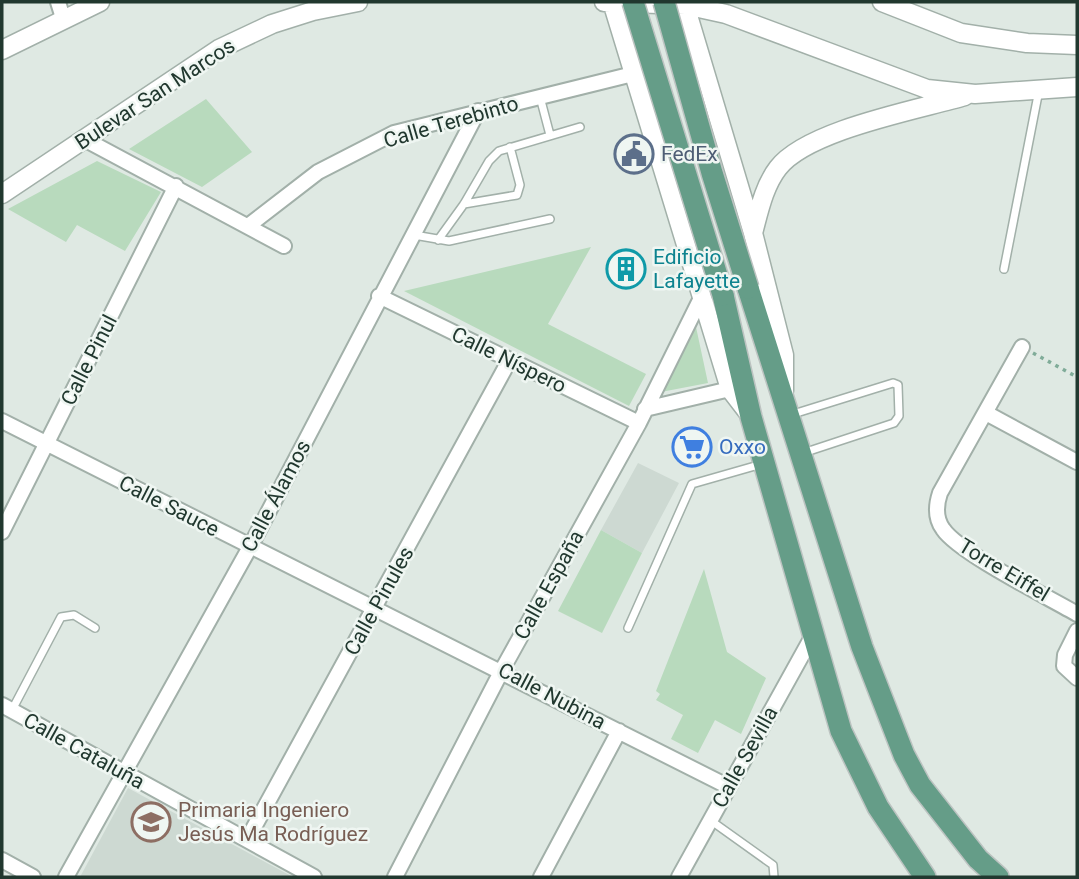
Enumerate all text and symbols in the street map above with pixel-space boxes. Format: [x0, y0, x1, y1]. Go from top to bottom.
street label: Bulevar San Marcos [71, 33, 239, 155]
street label: Calle Terebinto [381, 91, 521, 153]
public building icon: FedEx [613, 133, 655, 175]
place label: FedEx [661, 142, 718, 166]
place label: Edificio Lafayette [653, 245, 740, 293]
building icon: Edificio Lafayette [605, 248, 647, 290]
street label: Calle Pinul [56, 311, 122, 409]
street label: Calle Níspero [448, 322, 570, 398]
supermarket icon: Oxxo [671, 426, 713, 468]
place label: Oxxo [719, 435, 766, 459]
street label: Calle Álamos [237, 436, 315, 556]
street label: Calle Sauce [115, 471, 223, 541]
street label: Calle España [509, 526, 589, 644]
street label: Torre Eiffel [954, 534, 1054, 606]
street label: Calle Pinules [339, 543, 419, 659]
street label: Calle Nubina [494, 658, 610, 734]
street label: Calle Sevilla [707, 702, 783, 812]
street label: Calle Cataluña [19, 708, 149, 794]
place label: Primaria Ingeniero Jesús Ma Rodríguez [178, 798, 368, 846]
school or university icon: Primaria Ingeniero Jesús Ma Rodríguez [130, 801, 172, 843]

